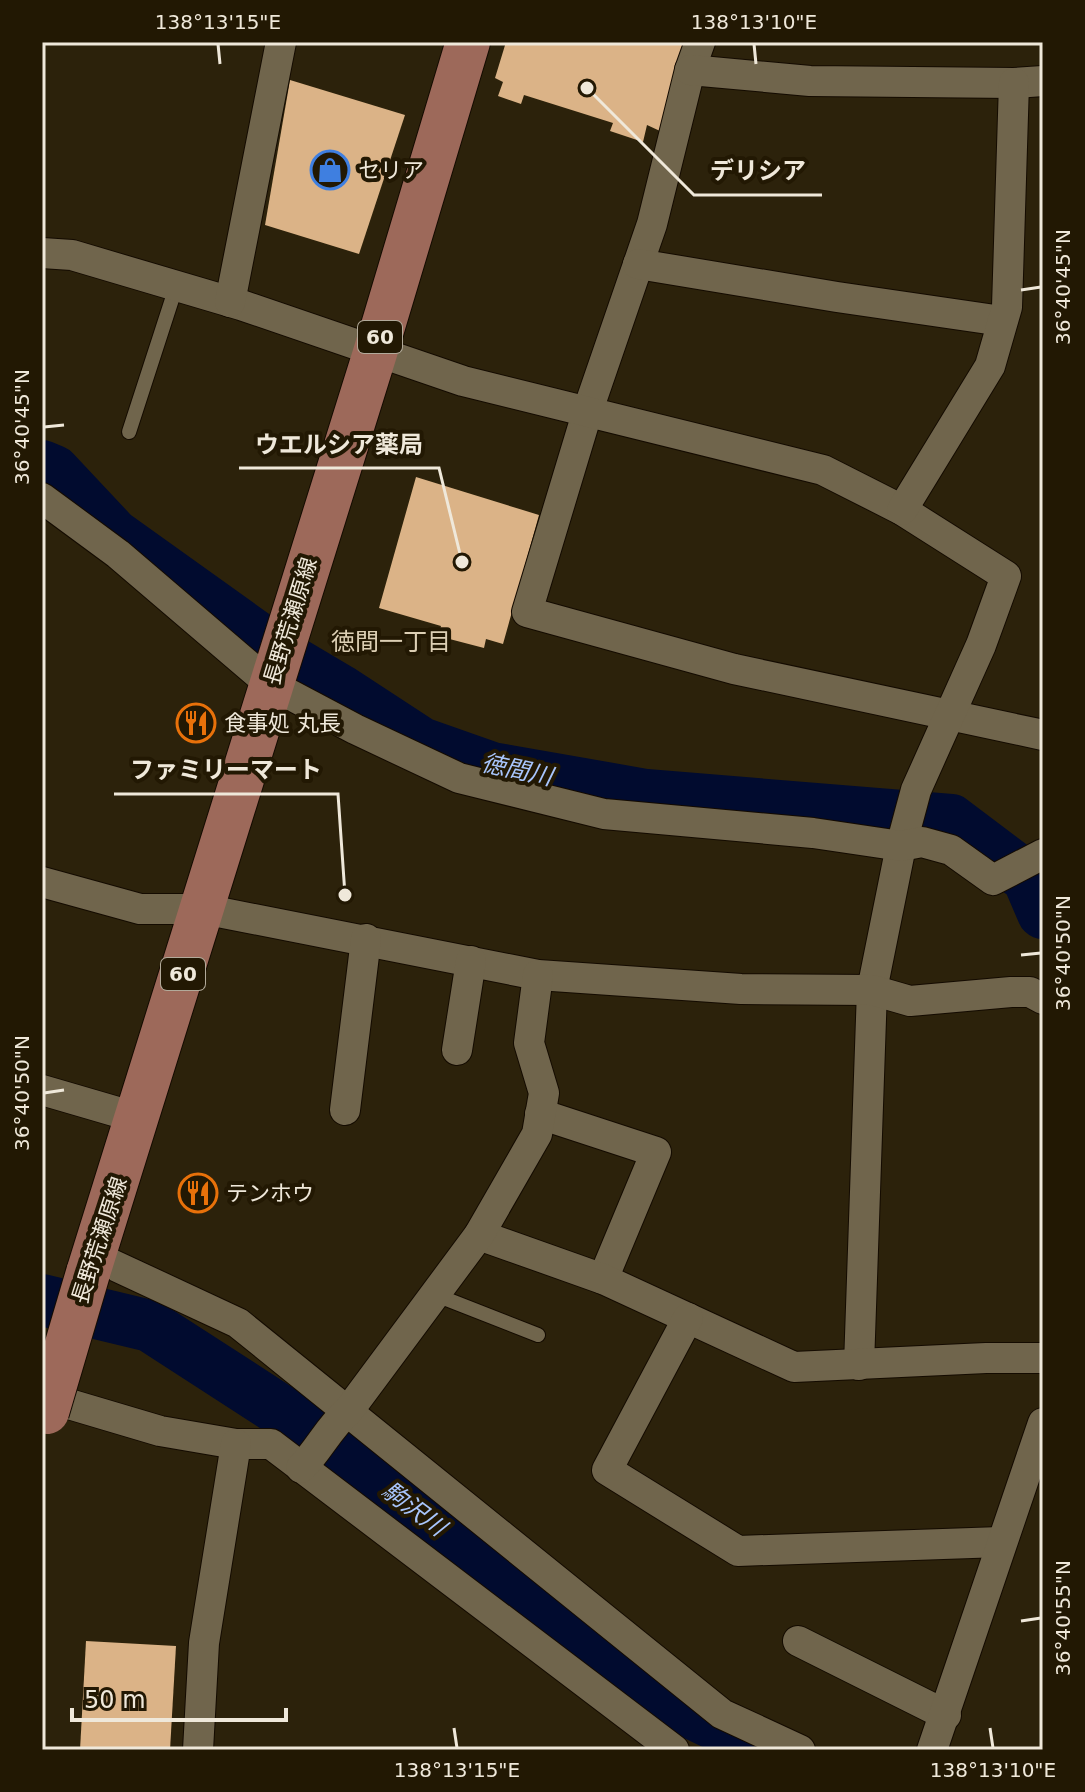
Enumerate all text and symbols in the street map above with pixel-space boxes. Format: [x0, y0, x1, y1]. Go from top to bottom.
text: 138°13'15"E [155, 10, 281, 34]
text: 138°13'10"E [691, 10, 817, 34]
callout: デリシア [694, 147, 822, 195]
shop icon: セリア [309, 149, 351, 191]
text: デリシア [710, 157, 806, 185]
place label: セリア [358, 158, 424, 183]
text: 36°40'45"N [1051, 229, 1075, 345]
road number: 60 [358, 321, 402, 353]
text: 36°40'45"N [10, 369, 34, 485]
callout: ウエルシア薬局 [239, 420, 439, 468]
text: ウエルシア薬局 [255, 431, 423, 459]
street label: 長野荒瀬原線 [259, 554, 322, 688]
district label: 徳間一丁目 [331, 628, 451, 656]
restaurant icon: 食事処 丸長 [175, 702, 217, 744]
place label: 食事処 丸長 [224, 711, 341, 736]
callout: ファミリーマート [114, 746, 338, 794]
water label: 徳間川 [479, 749, 558, 792]
text: ファミリーマート [130, 756, 322, 784]
text: 36°40'50"N [1051, 895, 1075, 1011]
road number: 60 [161, 958, 205, 990]
text: 36°40'50"N [10, 1035, 34, 1151]
restaurant icon: テンホウ [177, 1172, 219, 1214]
street label: 長野荒瀬原線 [67, 1174, 132, 1307]
place label: テンホウ [226, 1181, 314, 1206]
water label: 駒沢川 [377, 1476, 454, 1544]
text: 36°40'55"N [1051, 1560, 1075, 1676]
scale bar [72, 1672, 286, 1722]
text: 50 m [84, 1686, 146, 1714]
text: 138°13'15"E [394, 1758, 520, 1782]
text: 138°13'10"E [930, 1758, 1056, 1782]

